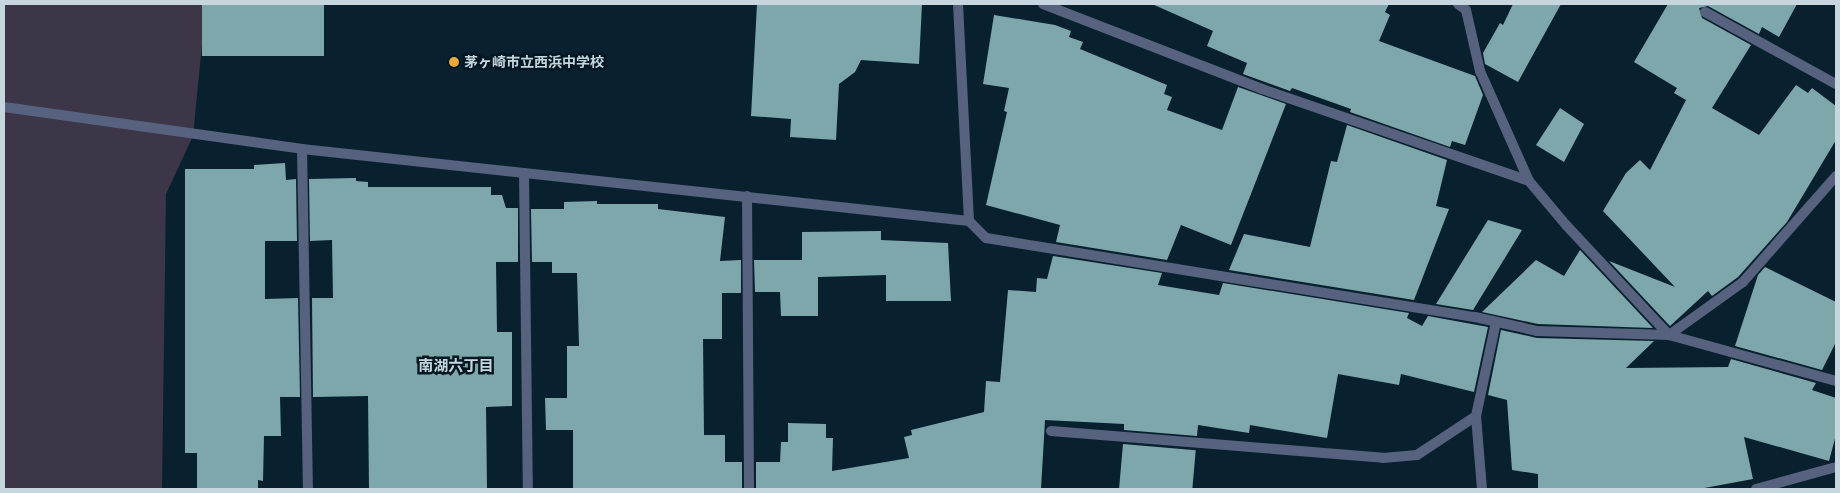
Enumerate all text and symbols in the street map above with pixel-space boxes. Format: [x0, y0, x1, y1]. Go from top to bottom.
place label: 茅ヶ崎市立西浜中学校 [464, 54, 604, 70]
marker: 茅ヶ崎市立西浜中学校 [448, 56, 460, 68]
district label: 南湖六丁目 [419, 357, 493, 375]

